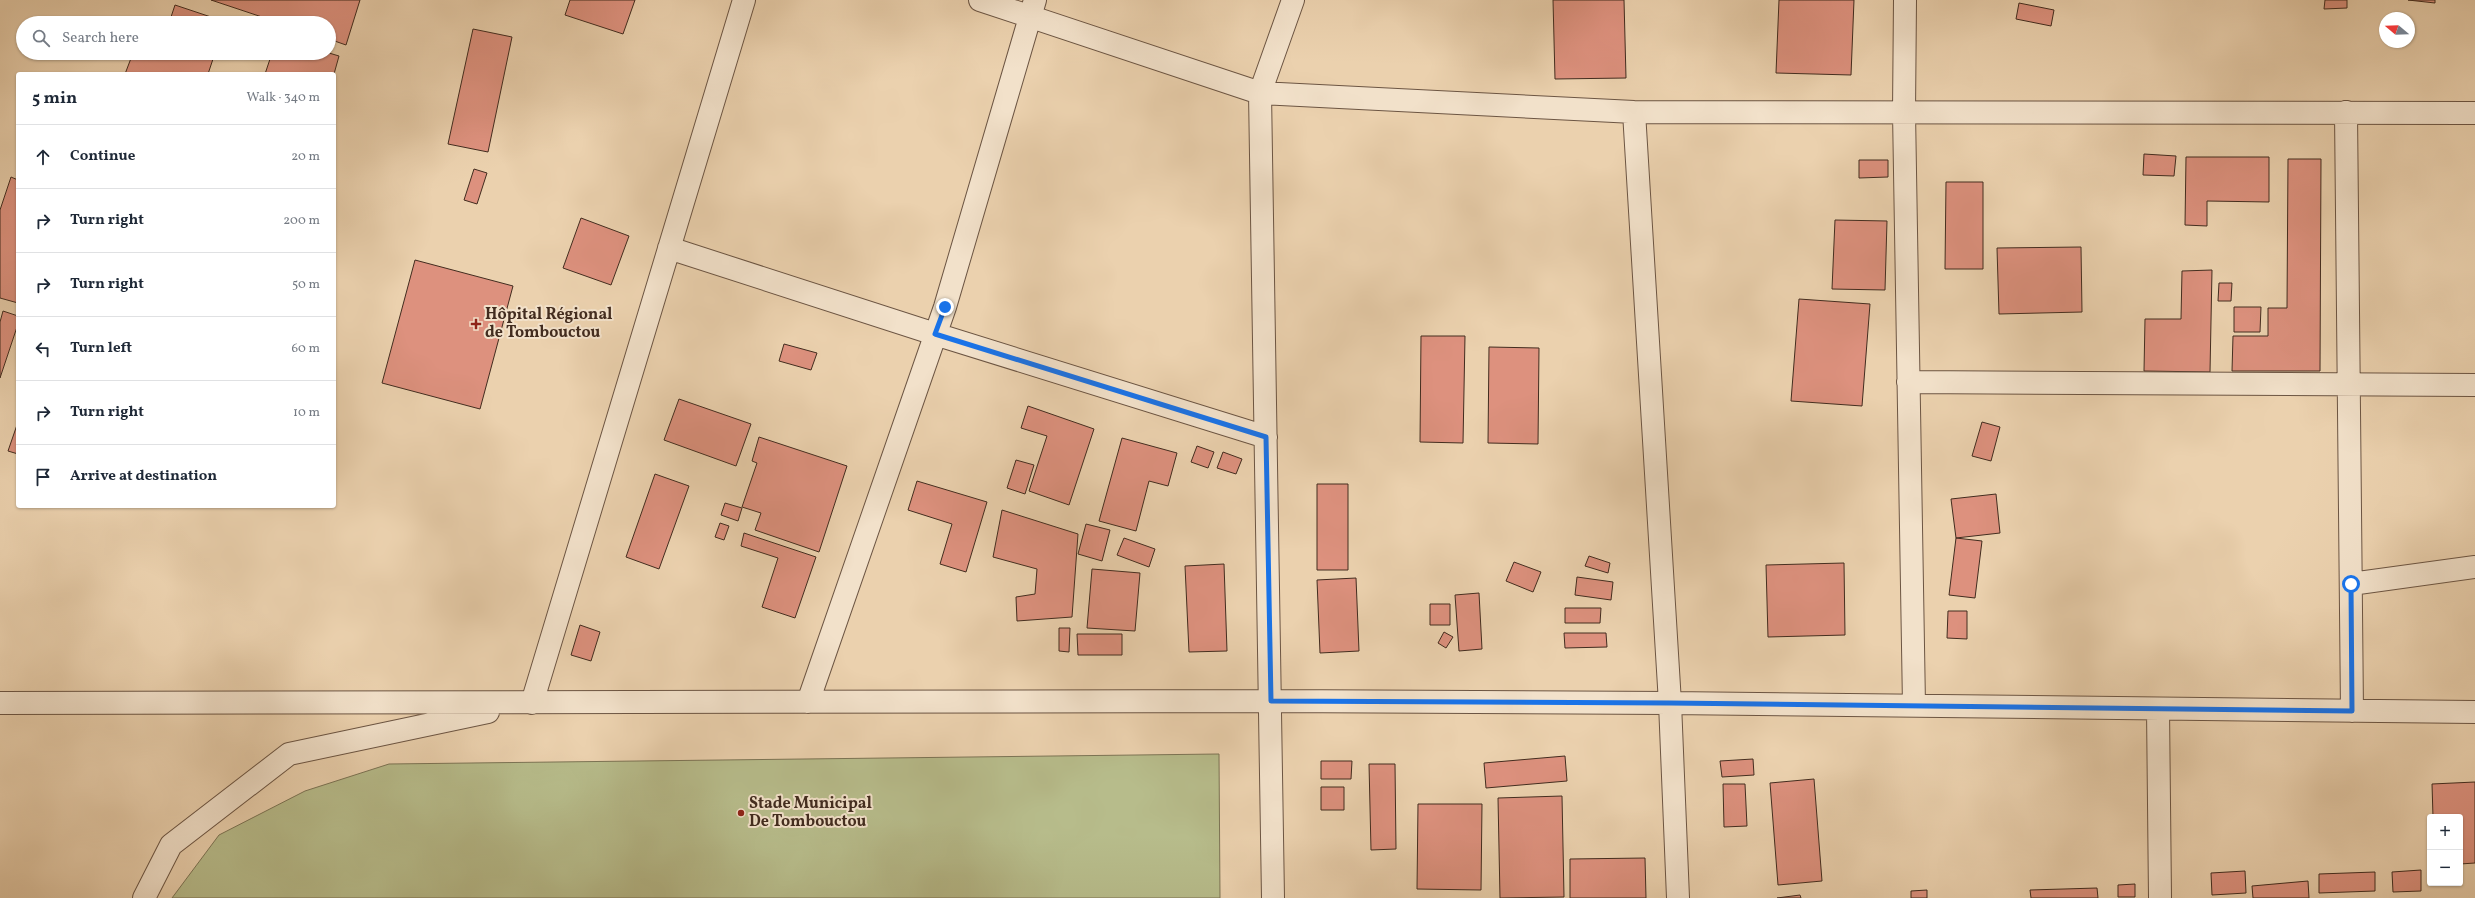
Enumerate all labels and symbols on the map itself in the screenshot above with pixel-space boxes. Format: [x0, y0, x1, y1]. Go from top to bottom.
north arrow [2379, 12, 2415, 48]
route end [936, 298, 954, 316]
place label: Hôpital Régional de Tombouctou [485, 304, 613, 344]
marker: Hôpital Régional de Tombouctou [470, 318, 482, 330]
route start [2342, 575, 2360, 593]
place label: Stade Municipal De Tombouctou [749, 793, 873, 833]
marker: Stade Municipal De Tombouctou [736, 808, 746, 818]

